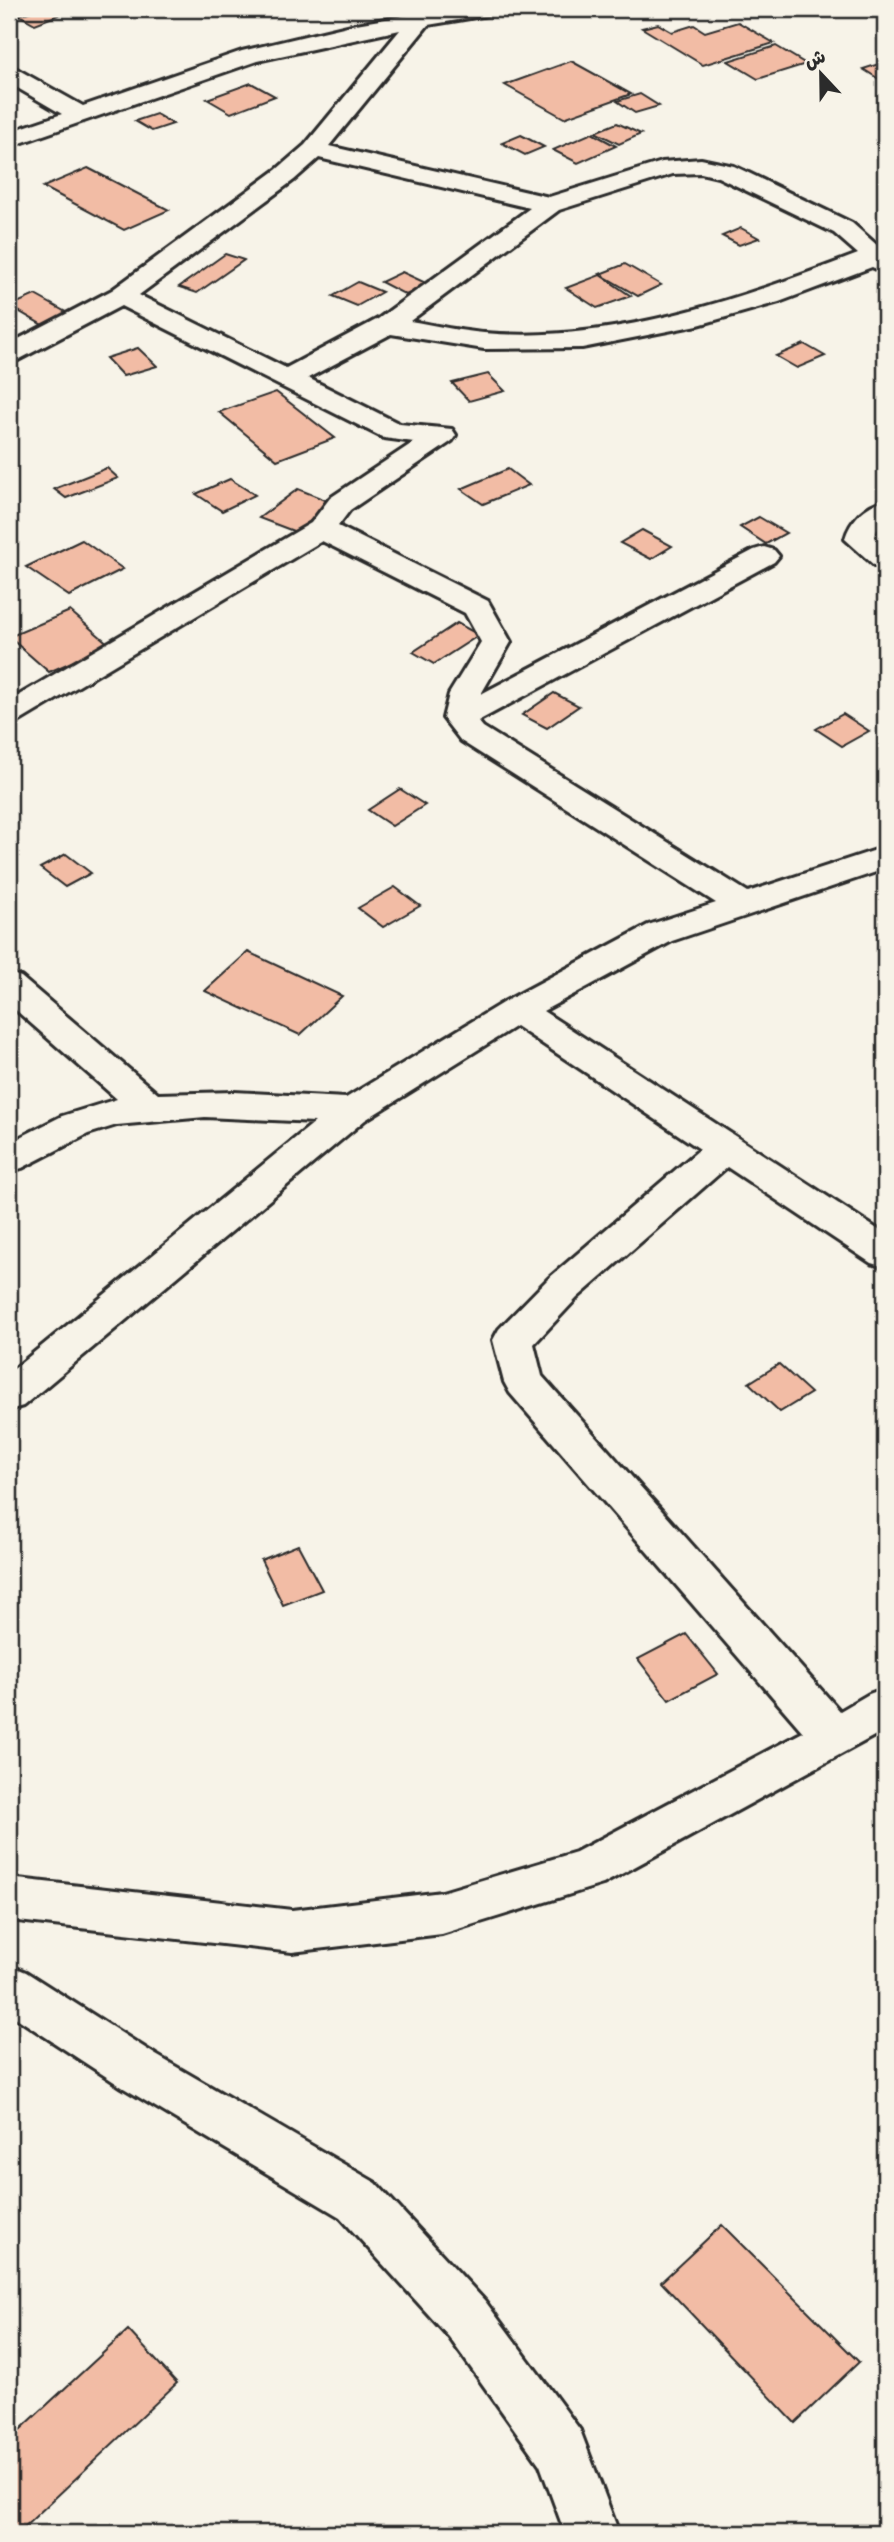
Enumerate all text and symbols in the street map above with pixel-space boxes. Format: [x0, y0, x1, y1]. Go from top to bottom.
north arrow [786, 38, 856, 108]
text: ش [801, 45, 829, 74]

